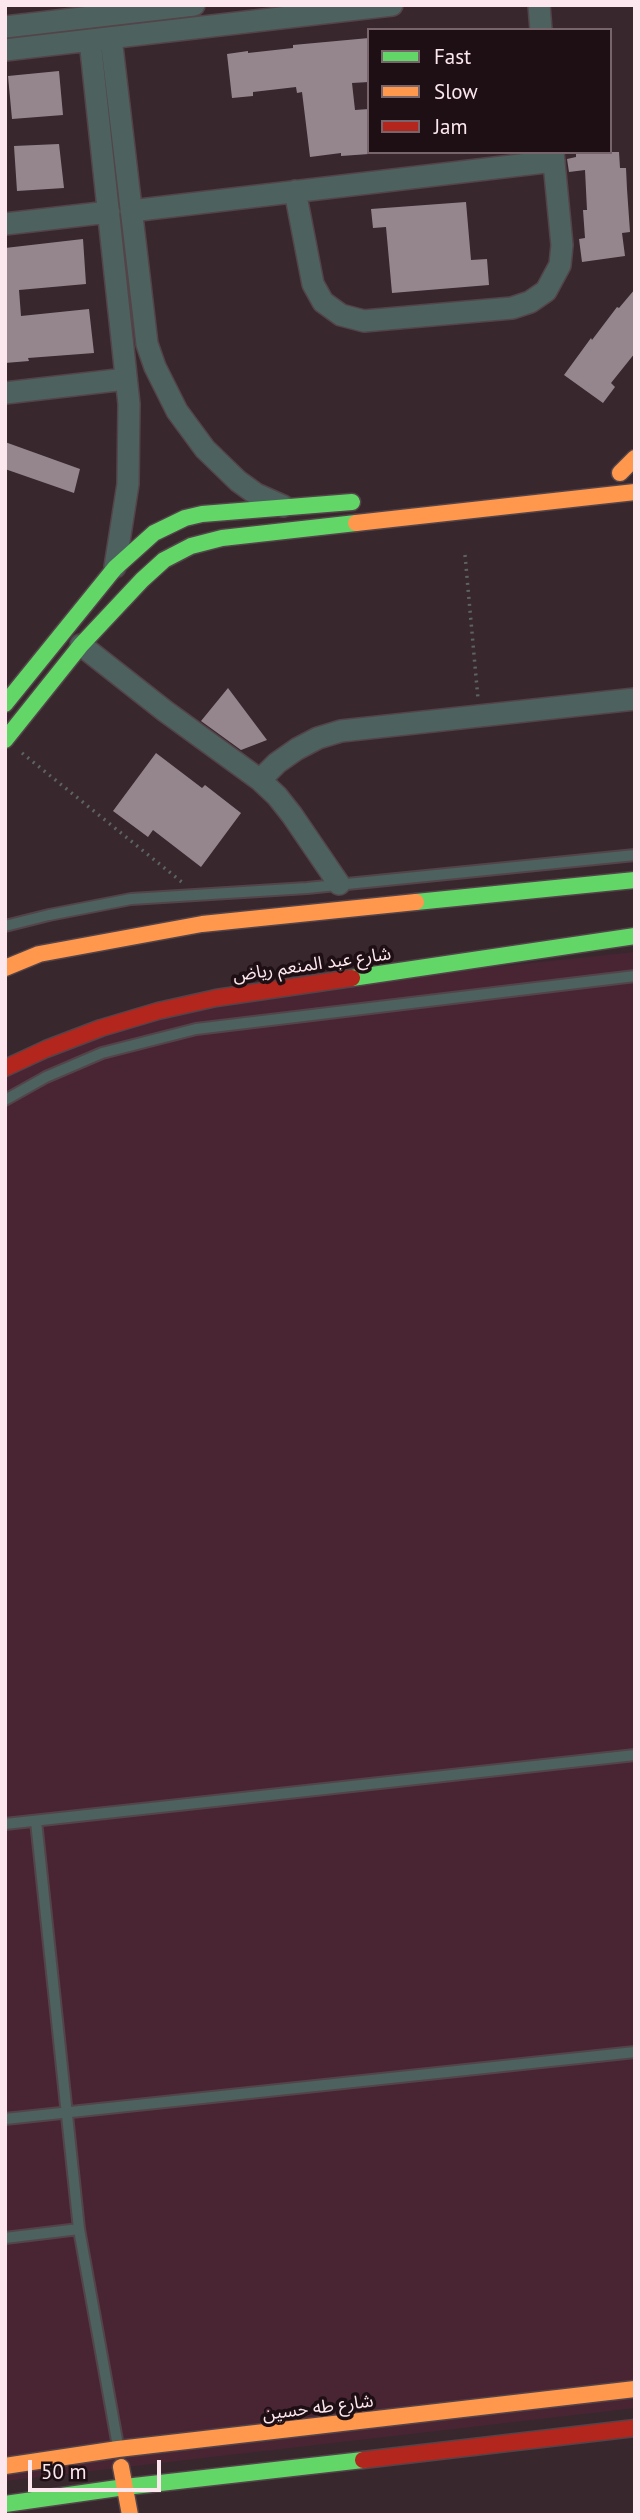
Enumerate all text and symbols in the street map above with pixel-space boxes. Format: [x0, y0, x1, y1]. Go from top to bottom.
legend [367, 28, 612, 154]
text: Fast [434, 43, 471, 70]
text: Slow [434, 78, 478, 105]
text: Jam [434, 113, 468, 140]
street label: شارع عبد المنعم رياض [232, 943, 392, 987]
street label: شارع طه حسين [261, 2390, 375, 2426]
scale bar [32, 2446, 164, 2490]
text: 50 m [41, 2458, 87, 2485]

